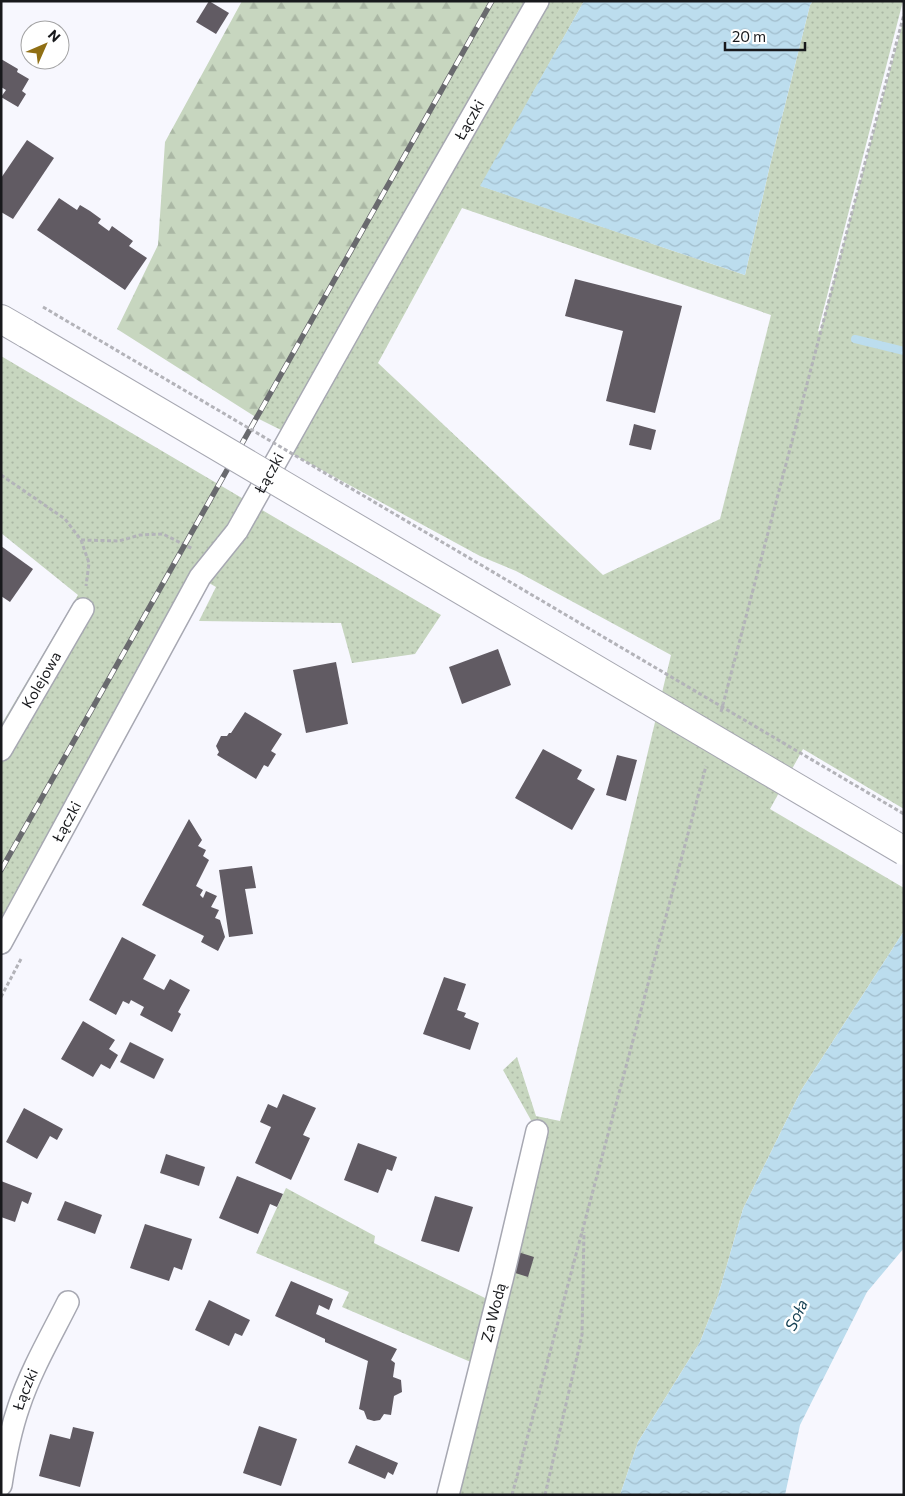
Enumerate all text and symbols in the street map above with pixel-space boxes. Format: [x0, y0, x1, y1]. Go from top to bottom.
north arrow [20, 20, 70, 70]
scale bar [725, 20, 805, 52]
text: N [45, 26, 64, 45]
text: 20 m [732, 27, 766, 45]
street label: Łączki [450, 96, 488, 144]
street label: Łączki [250, 449, 287, 497]
street label: Kolejowa [17, 648, 64, 711]
street label: Łączki [47, 798, 84, 846]
street label: Za Wodą [477, 1281, 509, 1344]
water label: Soła [780, 1296, 811, 1333]
street label: Łączki [8, 1365, 41, 1413]

